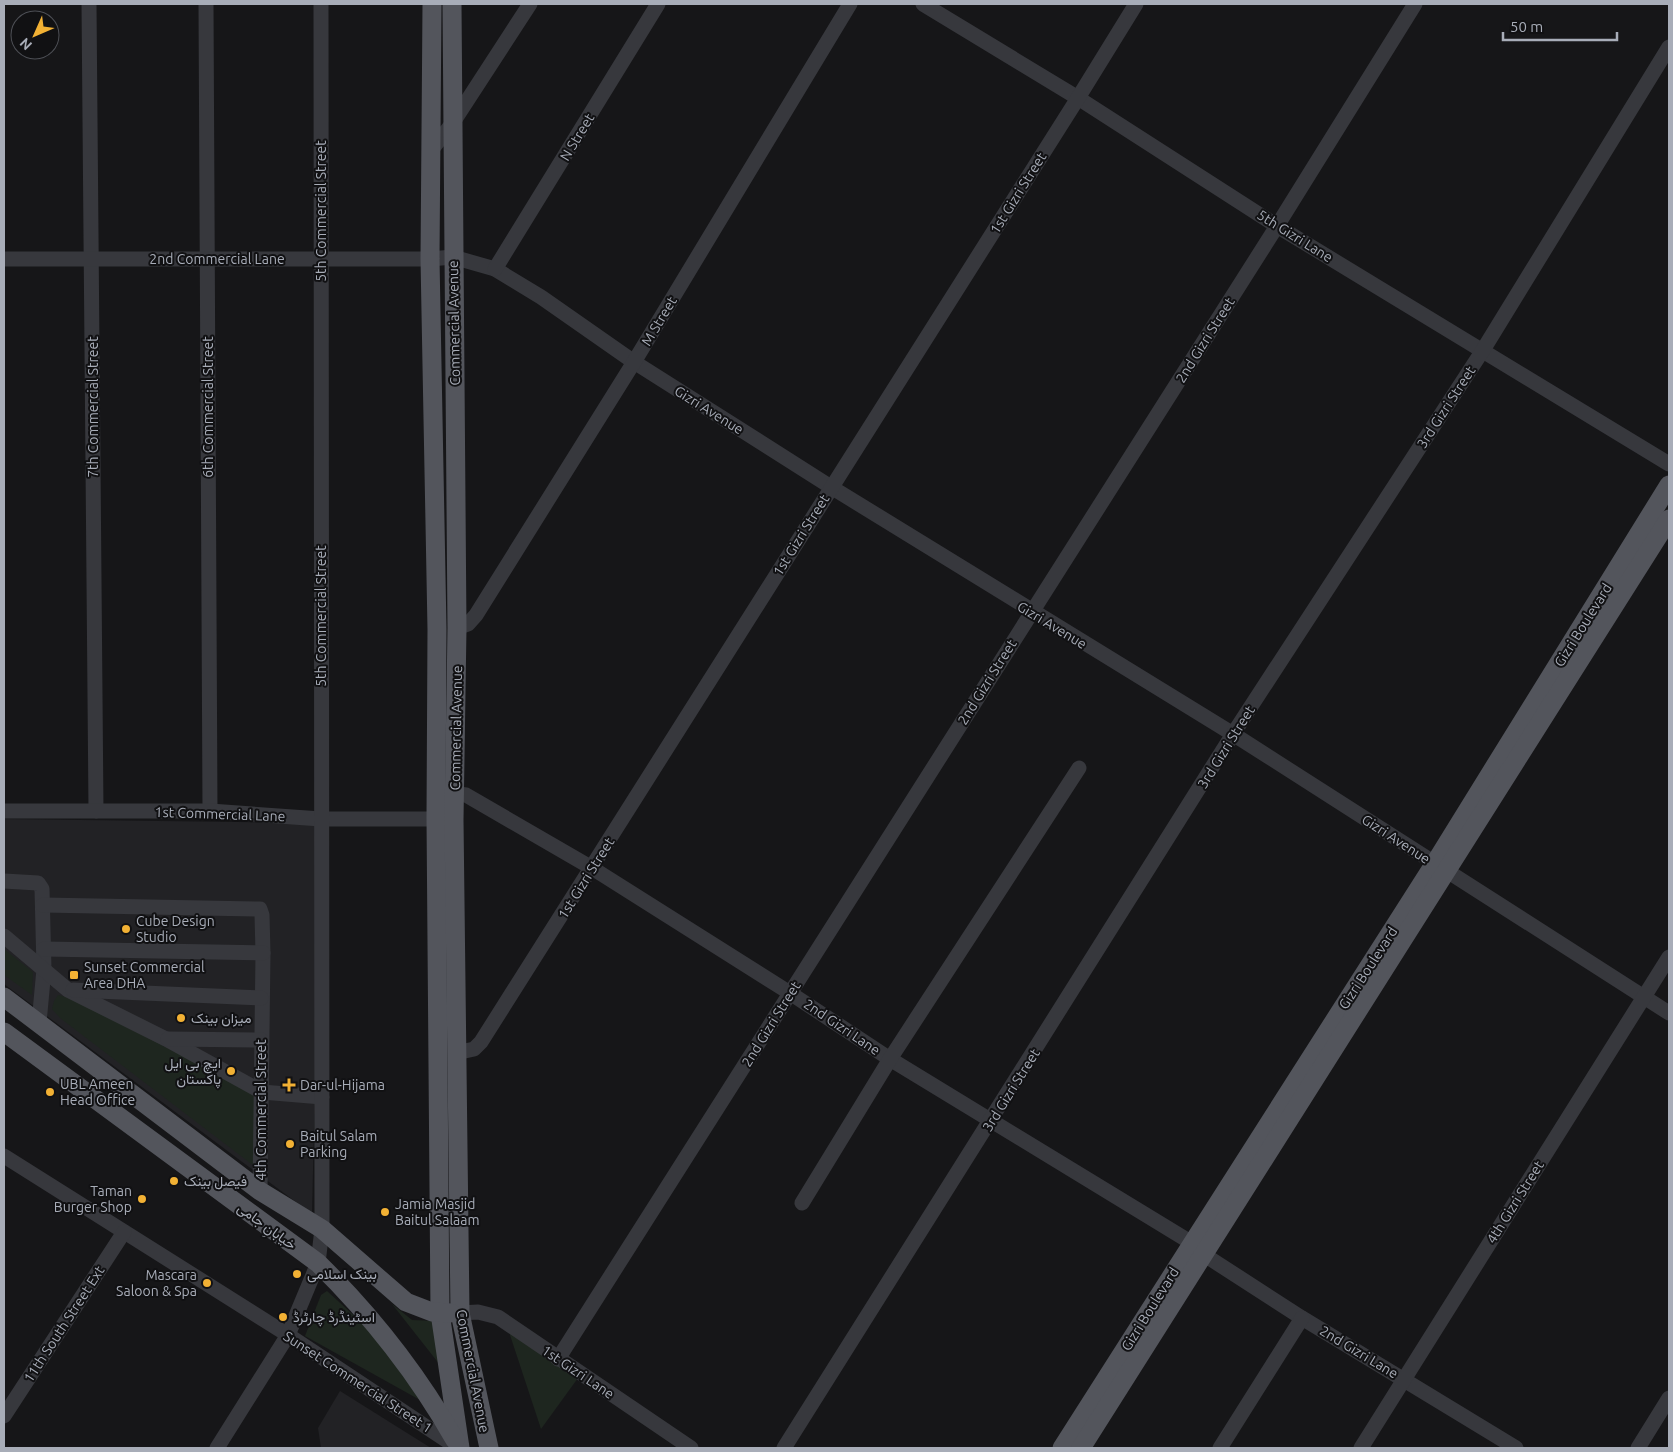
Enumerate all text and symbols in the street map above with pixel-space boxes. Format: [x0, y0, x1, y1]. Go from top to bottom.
north arrow [10, 10, 60, 60]
scale bar [1503, 10, 1617, 42]
text: 50 m [1510, 18, 1543, 35]
text: N [16, 35, 35, 54]
street label: N Street [557, 110, 598, 164]
street label: 5th Commercial Street [313, 140, 329, 282]
street label: 1st Gizri Street [987, 149, 1050, 237]
street label: 5th Gizri Lane [1254, 207, 1336, 265]
street label: 2nd Commercial Lane [149, 251, 285, 267]
street label: Commercial Avenue [445, 260, 463, 386]
street label: M Street [638, 293, 680, 348]
street label: 2nd Gizri Street [1172, 294, 1238, 386]
street label: 7th Commercial Street [85, 336, 101, 478]
street label: 6th Commercial Street [200, 336, 216, 478]
street label: 3rd Gizri Street [1413, 363, 1479, 451]
street label: Gizri Avenue [672, 382, 746, 438]
street label: 1st Gizri Street [770, 491, 833, 579]
street label: 5th Commercial Street [313, 545, 329, 687]
street label: Gizri Boulevard [1551, 580, 1615, 670]
street label: Gizri Avenue [1014, 598, 1090, 652]
street label: 2nd Gizri Street [954, 636, 1020, 728]
street label: Commercial Avenue [447, 665, 465, 791]
street label: 3rd Gizri Street [1194, 702, 1258, 791]
street label: 1st Commercial Lane [154, 804, 286, 824]
street label: Gizri Avenue [1359, 811, 1433, 867]
street label: 1st Gizri Street [555, 834, 618, 922]
place label: Cube Design Studio [136, 913, 215, 945]
marker: Cube Design Studio [120, 923, 132, 935]
street label: Gizri Boulevard [1335, 924, 1401, 1012]
place label: Sunset Commercial Area DHA [84, 959, 205, 991]
marker: Sunset Commercial Area DHA [68, 969, 80, 981]
street label: 2nd Gizri Street [738, 978, 804, 1070]
street label: 2nd Gizri Lane [801, 996, 883, 1058]
place label: میزان بینک [191, 1010, 252, 1027]
marker: میزان بینک [175, 1012, 187, 1024]
street label: 4th Commercial Street [253, 1039, 269, 1181]
street label: 3rd Gizri Street [979, 1045, 1043, 1134]
place label: ایچ بی ایل پاکستان [165, 1055, 221, 1089]
marker: ایچ بی ایل پاکستان [225, 1065, 237, 1077]
place label: UBL Ameen Head Office [60, 1076, 135, 1108]
place label: Dar-ul-Hijama [300, 1077, 385, 1093]
marker: Dar-ul-Hijama [282, 1078, 296, 1092]
marker: UBL Ameen Head Office [44, 1086, 56, 1098]
place label: Baitul Salam Parking [300, 1128, 377, 1160]
marker: Baitul Salam Parking [284, 1138, 296, 1150]
street label: 4th Gizri Street [1483, 1157, 1547, 1246]
place label: فیصل بینک [184, 1173, 247, 1190]
marker: فیصل بینک [168, 1175, 180, 1187]
place label: Taman Burger Shop [54, 1183, 132, 1215]
marker: Taman Burger Shop [136, 1193, 148, 1205]
place label: Jamia Masjid Baitul Salaam [395, 1196, 480, 1228]
street label: خیابانِ جامی [232, 1199, 299, 1256]
marker: Jamia Masjid Baitul Salaam [379, 1206, 391, 1218]
street label: 11th South Street Ext [20, 1262, 108, 1385]
street label: Gizri Boulevard [1118, 1264, 1182, 1354]
place label: بینک اسلامی [307, 1266, 377, 1283]
place label: Mascara Saloon & Spa [116, 1267, 197, 1299]
marker: بینک اسلامی [291, 1268, 303, 1280]
marker: Mascara Saloon & Spa [201, 1277, 213, 1289]
street label: Commercial Avenue [453, 1308, 493, 1434]
place label: اسٹینڈرڈ چارٹرڈ [293, 1309, 375, 1327]
marker: اسٹینڈرڈ چارٹرڈ [277, 1311, 289, 1323]
street label: 2nd Gizri Lane [1317, 1322, 1401, 1382]
street label: Sunset Commercial Street 1 [281, 1328, 435, 1436]
street label: 1st Gizri Lane [539, 1342, 617, 1402]

